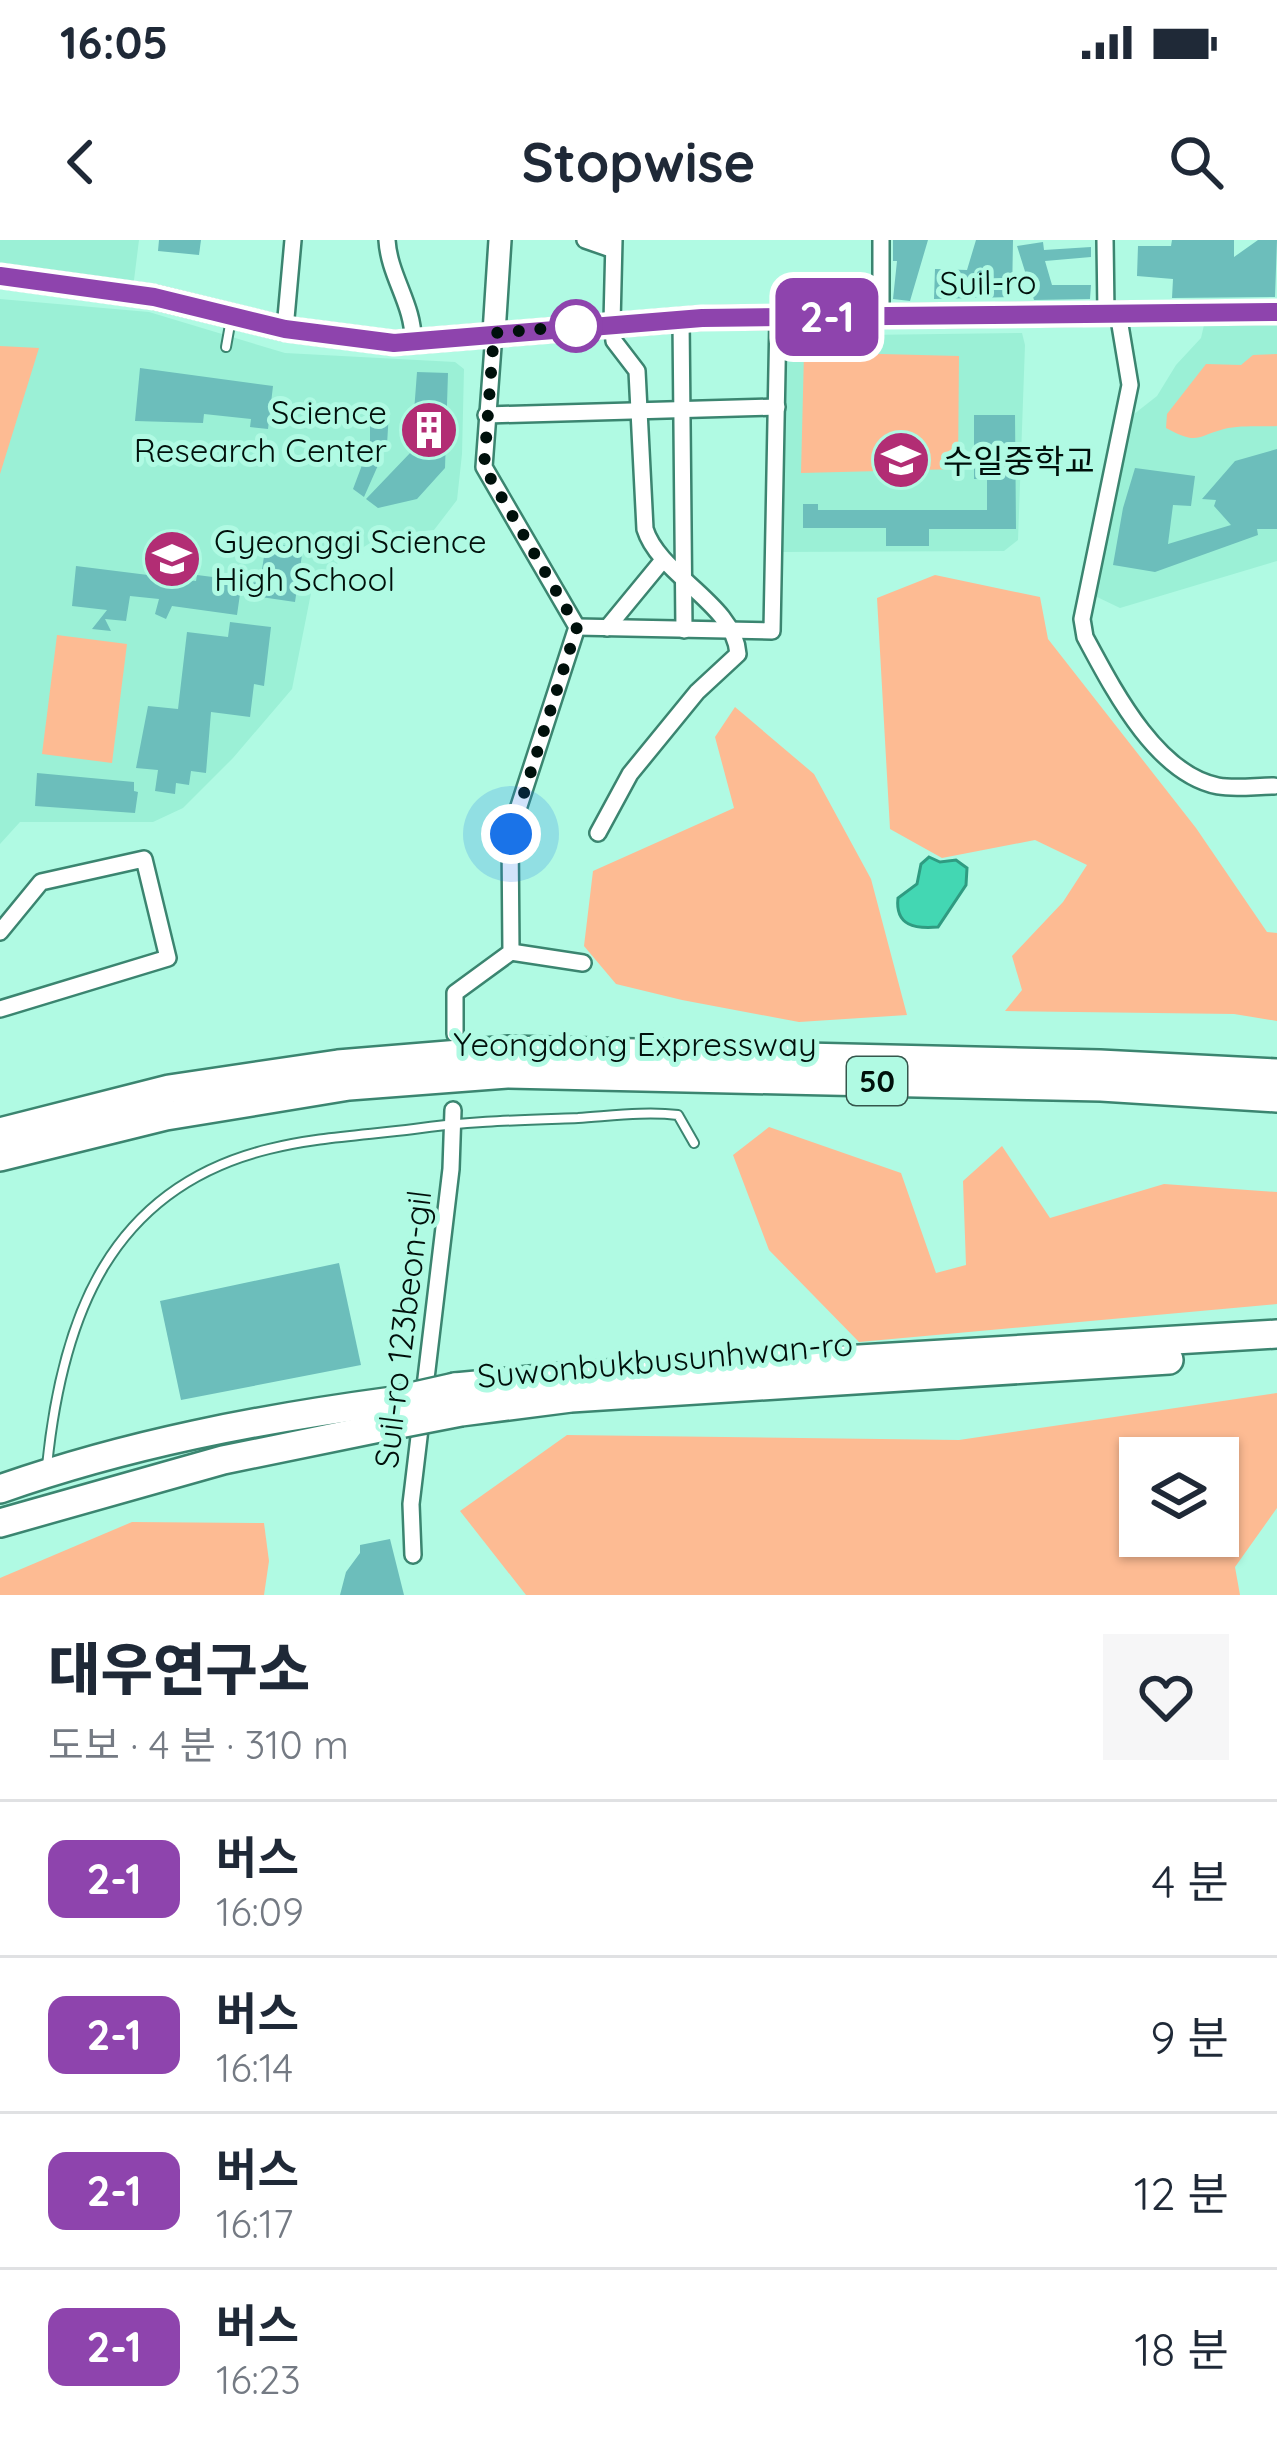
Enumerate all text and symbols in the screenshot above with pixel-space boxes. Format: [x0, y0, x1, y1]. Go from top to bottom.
text: 16:05 [60, 14, 168, 70]
text: Stopwise [522, 128, 755, 196]
icon: back [48, 129, 114, 195]
icon: search [1163, 129, 1229, 195]
street label: Suil-ro [939, 261, 1037, 303]
line badge: 2-1 [758, 278, 896, 356]
text: 2-1 [799, 290, 855, 343]
unlabelled marker [551, 301, 601, 351]
place label: Science Research Center [134, 391, 387, 470]
building icon: Science Research Center [398, 399, 460, 461]
school or university icon: 수일중학교 [870, 429, 932, 491]
place label: 수일중학교 [943, 440, 1095, 481]
place label: Gyeonggi Science High School [214, 520, 487, 599]
school or university icon: Gyeonggi Science High School [141, 528, 203, 590]
your location [481, 804, 541, 864]
street label: Yeongdong Expressway [453, 1023, 817, 1064]
road number: 50 [847, 1057, 907, 1105]
street label: Suil-ro 123beon-gil [365, 1188, 439, 1470]
street label: Suwonbukbusunhwan-ro [475, 1322, 855, 1396]
map controls [1119, 1437, 1239, 1557]
button: layers [1119, 1437, 1239, 1557]
text: 대우연구소 [48, 1633, 310, 1704]
button: heart [1103, 1634, 1229, 1760]
text: 도보 · 4 분 · 310 m [48, 1720, 349, 1769]
text: 버스 [216, 1829, 299, 1885]
text: 2-1 [86, 1852, 142, 1905]
text: 4 분 [1152, 1853, 1229, 1909]
text: 16:09 [216, 1887, 304, 1936]
text: 버스 [216, 1985, 299, 2041]
text: 2-1 [86, 2008, 142, 2061]
text: 9 분 [1150, 2009, 1229, 2065]
text: 16:14 [216, 2043, 293, 2092]
text: 버스 [216, 2141, 299, 2197]
text: 2-1 [86, 2164, 142, 2217]
text: 12 분 [1134, 2165, 1229, 2221]
text: 16:17 [216, 2199, 293, 2248]
text: 버스 [216, 2297, 299, 2353]
text: 2-1 [86, 2320, 142, 2373]
text: 18 분 [1134, 2321, 1229, 2377]
text: 16:23 [216, 2355, 301, 2404]

